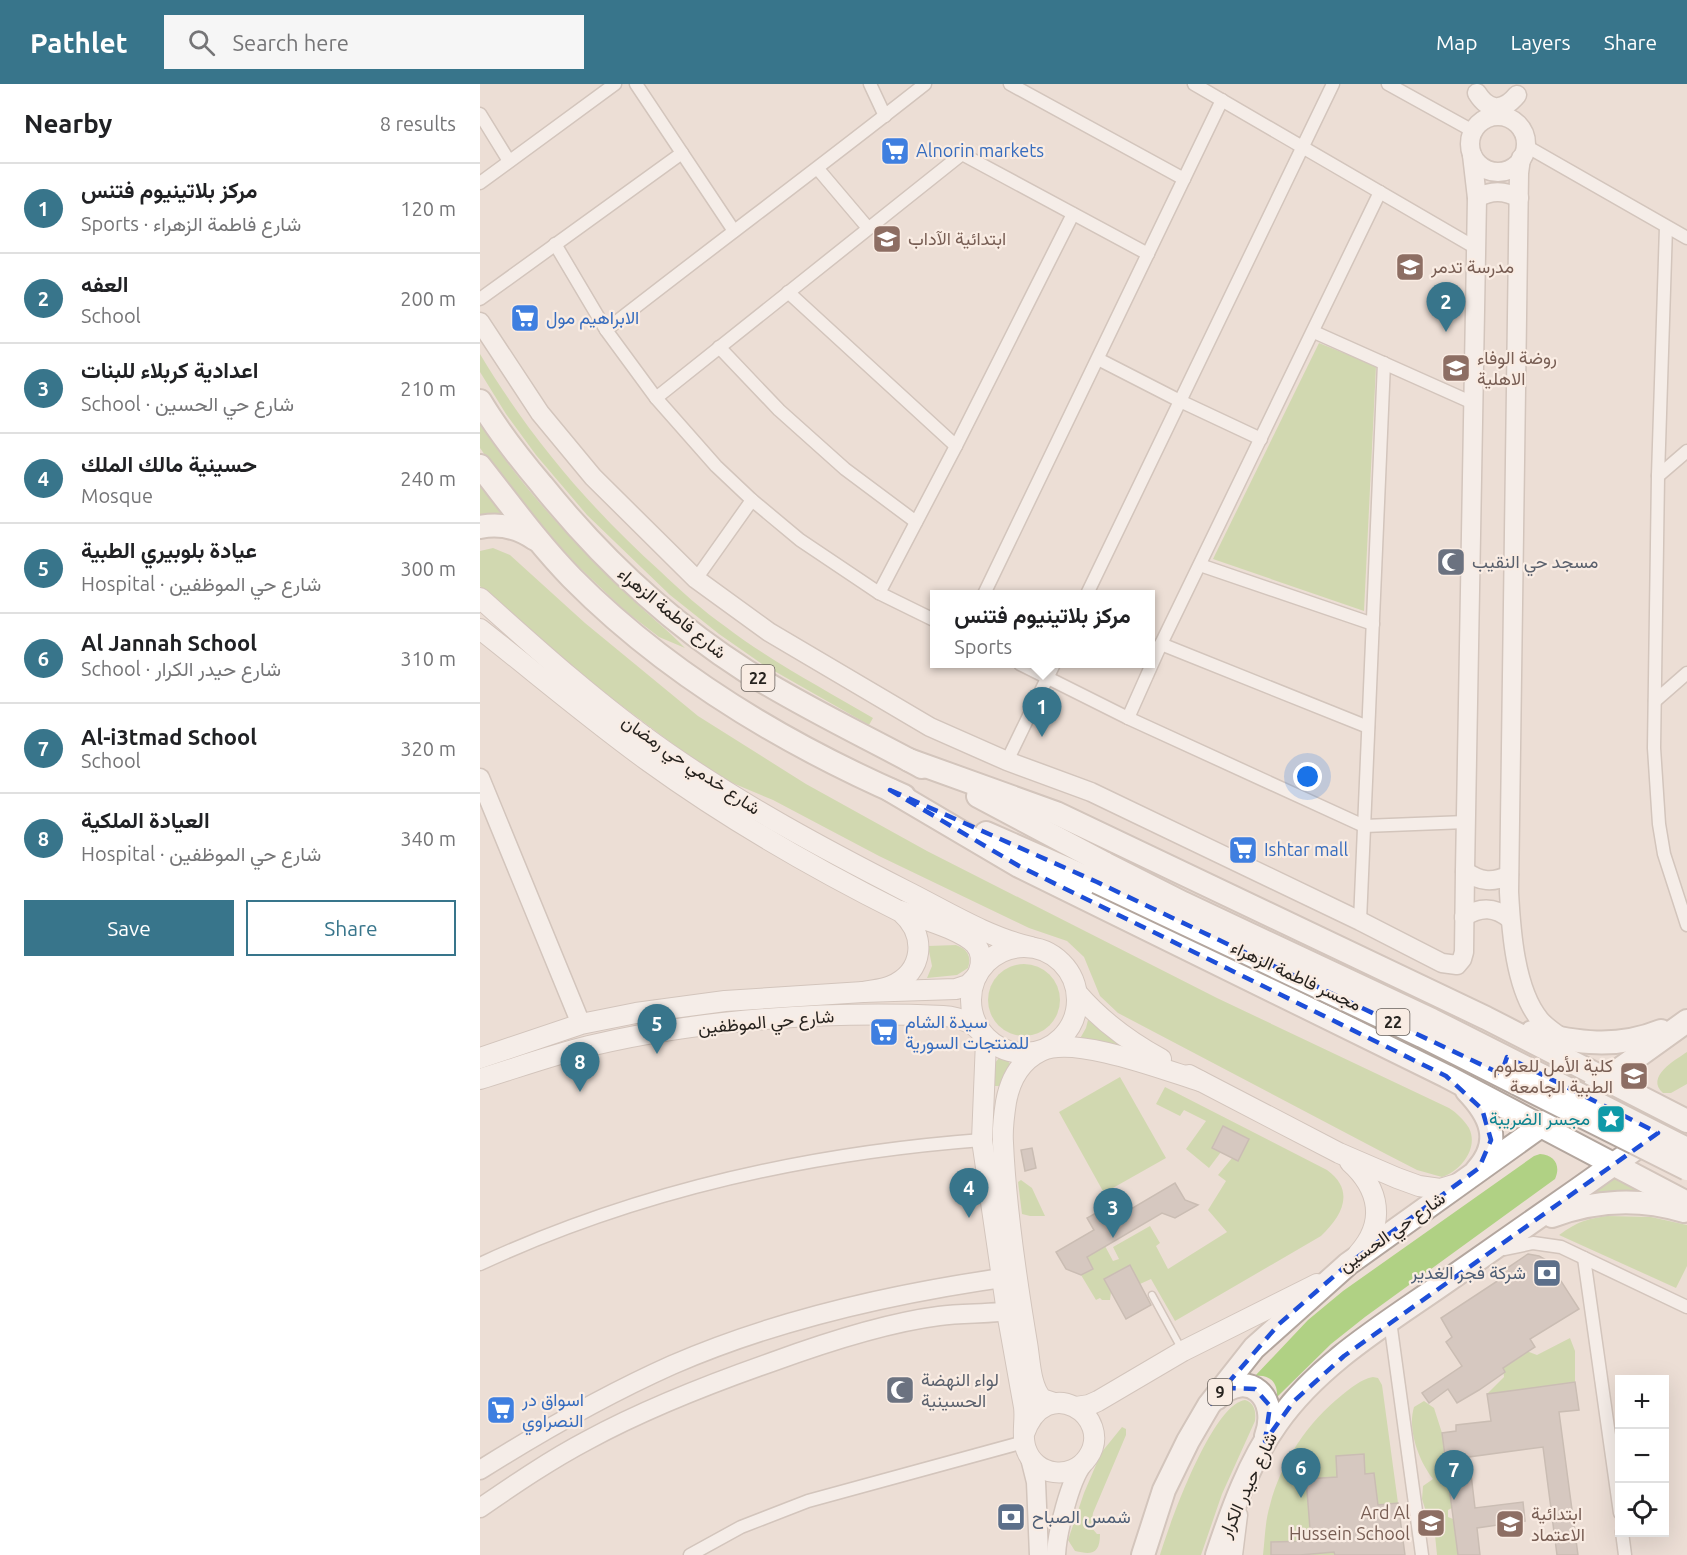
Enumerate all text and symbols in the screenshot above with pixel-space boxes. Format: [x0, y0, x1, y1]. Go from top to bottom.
search box [164, 15, 584, 69]
icon: search [185, 26, 218, 59]
text: Pathlet [30, 27, 128, 58]
text: Search here [233, 30, 349, 55]
text: Map [1436, 30, 1477, 54]
text: Layers [1510, 30, 1571, 54]
text: Share [1604, 30, 1657, 54]
text: Nearby [24, 109, 112, 138]
text: 8 results [380, 112, 456, 135]
supermarket icon: Alnorin markets [879, 135, 911, 167]
place label: Alnorin markets [916, 140, 1044, 160]
text: مركز بلاتينيوم فتنس [81, 177, 257, 202]
text: 1 [38, 197, 49, 220]
text: 120 m [400, 197, 456, 220]
text: Sports · شارع فاطمة الزهراء [81, 212, 301, 235]
school or university icon: ابتدائية الآداب [871, 223, 903, 255]
place label: ابتدائية الآداب [908, 228, 1006, 249]
school or university icon: مدرسة تدمر [1394, 251, 1426, 283]
place label: مدرسة تدمر [1430, 256, 1514, 278]
text: العفه [81, 271, 129, 296]
pin: 2 [1426, 282, 1466, 332]
text: 2 [38, 287, 49, 310]
text: 200 m [400, 287, 456, 310]
supermarket icon: الابراهيم مول [509, 302, 541, 334]
text: School [81, 304, 141, 327]
place label: الابراهيم مول [546, 307, 639, 330]
place label: روضة الوفاء الاهلية [1477, 347, 1557, 389]
school or university icon: روضة الوفاء الاهلية [1440, 352, 1472, 384]
text: اعدادية كربلاء للبنات [81, 357, 258, 382]
text: 3 [38, 377, 49, 400]
text: 210 m [400, 377, 456, 400]
text: School · شارع حي الحسين [81, 392, 294, 415]
text: حسينية مالك الملك [81, 451, 257, 476]
text: 4 [38, 467, 49, 490]
text: 240 m [400, 467, 456, 490]
text: Mosque [81, 484, 153, 507]
text: عيادة بلوبيري الطبية [81, 537, 257, 562]
mosque icon: مسجد حي النقيب [1435, 546, 1467, 578]
place label: مسجد حي النقيب [1472, 551, 1598, 577]
text: 5 [38, 557, 49, 580]
text: 300 m [400, 557, 456, 580]
street label: شارع فاطمة الزهراء [613, 562, 731, 664]
text: Hospital · شارع حي الموظفين [81, 572, 321, 595]
popup [930, 590, 1155, 668]
text: مركز بلاتينيوم فتنس [954, 602, 1131, 627]
text: Al Jannah School [81, 630, 257, 655]
text: Sports [954, 635, 1012, 658]
text: 6 [38, 647, 49, 670]
text: 310 m [400, 647, 456, 670]
text: School · شارع حيدر الكرار [81, 657, 281, 680]
road number: 22 [742, 665, 774, 691]
pin: 1 [1022, 688, 1062, 737]
street label: شارع خدمي حي رمضان [615, 711, 764, 823]
text: Al-i3tmad School [81, 724, 257, 749]
text: 7 [38, 737, 49, 760]
text: 320 m [400, 737, 456, 760]
text: School [81, 749, 141, 772]
your location [1293, 762, 1322, 791]
text: العيادة الملكية [81, 807, 210, 832]
text: 8 [38, 827, 49, 850]
text: 340 m [400, 827, 456, 850]
supermarket icon: Ishtar mall [1227, 834, 1259, 866]
place label: Ishtar mall [1264, 839, 1348, 859]
text: Hospital · شارع حي الموظفين [81, 842, 321, 865]
button: Save [24, 900, 234, 956]
button: Share [246, 900, 456, 956]
street label: مجسر فاطمة الزهراء [1227, 936, 1365, 1016]
pin: 5 [638, 1004, 676, 1054]
street label: شارع حي الموظفين [697, 1005, 835, 1043]
road number: 22 [1376, 1009, 1410, 1035]
place label: سيدة الشام للمنتجات السورية [905, 1011, 1029, 1054]
supermarket icon: سيدة الشام للمنتجات السورية [868, 1016, 900, 1048]
pin: 8 [560, 1042, 600, 1092]
place label: كلية الأمل للعلوم الطبية الجامعة [1493, 1055, 1613, 1097]
school or university icon: كلية الأمل للعلوم الطبية الجامعة [1618, 1060, 1650, 1092]
place icon: مجسر الضريبة [1595, 1103, 1627, 1135]
place label: مجسر الضريبة [1489, 1108, 1590, 1130]
pin: 4 [950, 1168, 988, 1218]
street label: شارع حي الحسين [1334, 1187, 1452, 1280]
pin: 3 [1094, 1188, 1132, 1238]
bank icon: شركة فجر الغدير [1531, 1257, 1563, 1289]
place label: شركة فجر الغدير [1410, 1262, 1526, 1284]
place label: لواء النهضة الحسينية [921, 1369, 999, 1411]
mosque icon: لواء النهضة الحسينية [884, 1374, 916, 1406]
map controls [1615, 1375, 1669, 1537]
button: + [1615, 1375, 1669, 1429]
road number: 9 [1208, 1379, 1232, 1405]
place label: اسواق در النصراوي [521, 1389, 584, 1436]
supermarket icon: اسواق در النصراوي [485, 1394, 517, 1426]
street label: شارع حيدر الكرار [1214, 1429, 1283, 1542]
button: − [1615, 1429, 1669, 1483]
pin: 6 [1282, 1448, 1320, 1498]
pin: 7 [1434, 1450, 1474, 1500]
button: locate [1615, 1483, 1669, 1537]
bank icon: شمس الصباح [995, 1501, 1027, 1533]
place label: Ard Al Hussein School [1289, 1502, 1410, 1543]
place label: ابتدائية الاعتماد [1531, 1503, 1585, 1544]
place label: شمس الصباح [1032, 1506, 1131, 1529]
school or university icon: Ard Al Hussein School [1415, 1507, 1447, 1539]
school or university icon: ابتدائية الاعتماد [1494, 1508, 1526, 1540]

